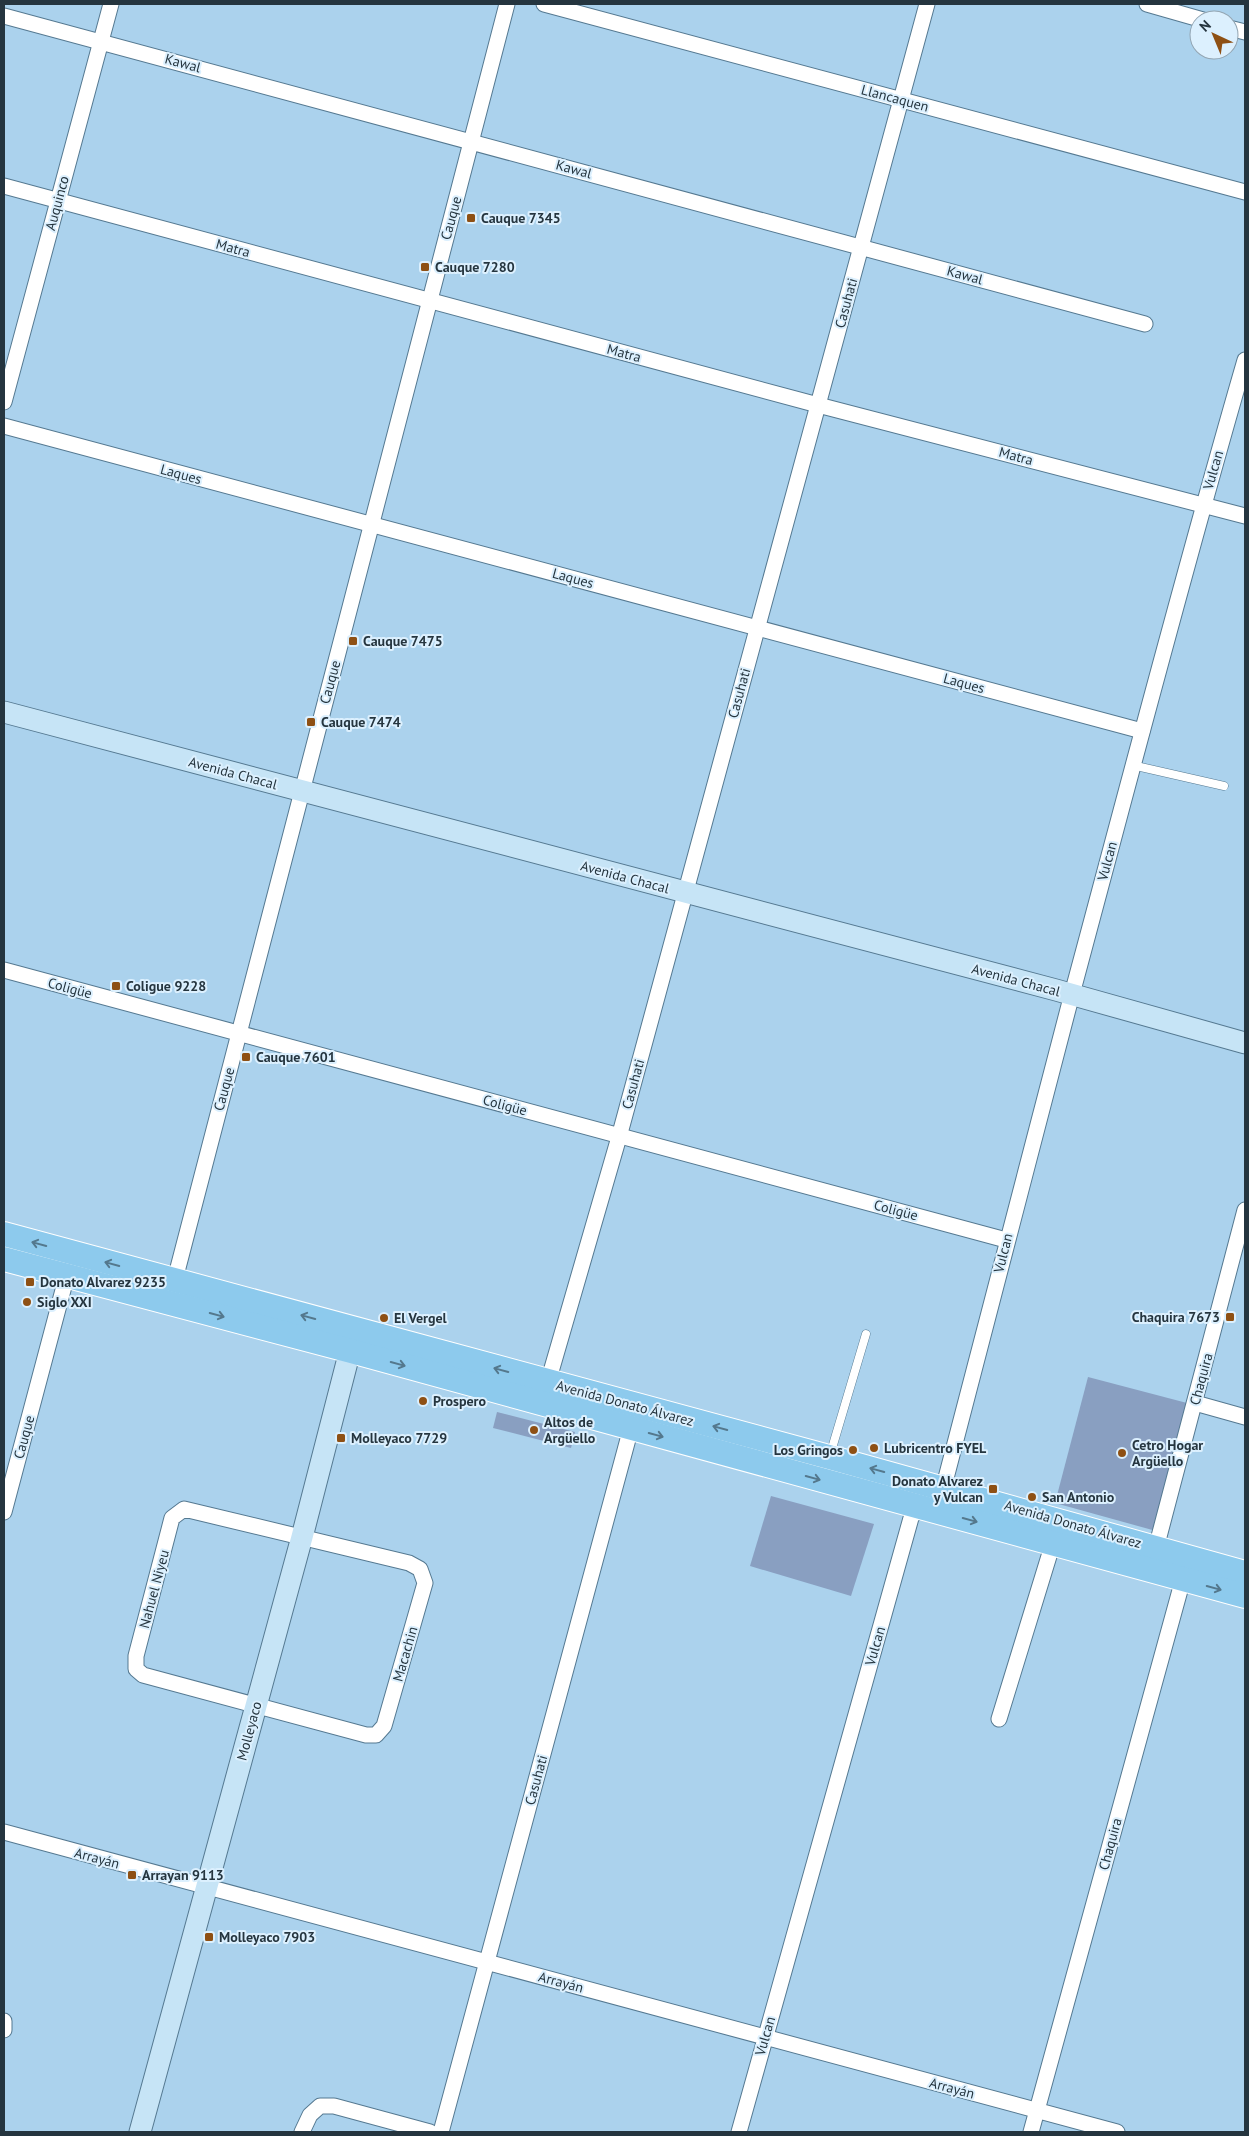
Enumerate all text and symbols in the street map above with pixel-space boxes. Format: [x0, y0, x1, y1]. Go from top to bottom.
north arrow [1189, 10, 1239, 60]
text: N [1195, 16, 1215, 35]
street label: Kawal [163, 50, 203, 76]
street label: Llancaquen [859, 80, 931, 116]
street label: Kawal [554, 156, 594, 182]
street label: Auquinco [41, 174, 73, 232]
street label: Cauque [437, 194, 465, 242]
place label: Cauque 7345 [481, 209, 561, 227]
marker: Cauque 7345 [465, 212, 477, 224]
street label: Matra [214, 235, 252, 261]
place label: Cauque 7280 [435, 258, 515, 276]
marker: Cauque 7280 [419, 261, 431, 273]
street label: Kawal [945, 262, 985, 288]
street label: Casuhati [831, 276, 861, 330]
street label: Matra [605, 340, 643, 366]
street label: Matra [997, 443, 1035, 469]
street label: Vulcan [1199, 448, 1227, 493]
street label: Laques [158, 460, 204, 488]
street label: Laques [550, 564, 596, 592]
place label: Cauque 7475 [363, 632, 443, 650]
marker: Cauque 7475 [347, 635, 359, 647]
street label: Cauque [316, 658, 344, 706]
street label: Casuhati [724, 666, 754, 720]
street label: Laques [941, 669, 987, 697]
place label: Cauque 7474 [321, 713, 401, 731]
marker: Cauque 7474 [305, 716, 317, 728]
street label: Avenida Chacal [187, 753, 279, 793]
street label: Vulcan [1093, 839, 1121, 884]
street label: Avenida Chacal [579, 857, 671, 897]
street label: Avenida Chacal [970, 960, 1062, 1000]
street label: Coligüe [46, 973, 94, 1003]
place label: Coligue 9228 [126, 977, 206, 995]
marker: Coligue 9228 [110, 980, 122, 992]
place label: Cauque 7601 [256, 1048, 336, 1066]
marker: Cauque 7601 [240, 1051, 252, 1063]
street label: Casuhati [618, 1057, 648, 1111]
street label: Cauque [210, 1065, 238, 1113]
street label: Coligüe [481, 1090, 529, 1120]
street label: Coligüe [872, 1195, 920, 1225]
street label: Vulcan [989, 1232, 1017, 1275]
one-way arrow [31, 1239, 47, 1248]
one-way arrow [104, 1258, 120, 1268]
place label: Donato Alvarez 9235 [40, 1273, 166, 1291]
marker: Donato Alvarez 9235 [24, 1276, 36, 1288]
place label: Siglo XXI [37, 1293, 92, 1311]
marker: Siglo XXI [21, 1296, 33, 1308]
place label: Chaquira 7673 [1132, 1308, 1220, 1326]
place label: El Vergel [394, 1309, 448, 1327]
one-way arrow [208, 1311, 224, 1321]
one-way arrow [301, 1311, 317, 1321]
marker: Chaquira 7673 [1224, 1311, 1236, 1323]
marker: El Vergel [378, 1312, 390, 1324]
street label: Chaquira [1185, 1351, 1217, 1407]
one-way arrow [390, 1360, 406, 1370]
one-way arrow [494, 1364, 510, 1374]
street label: Avenida Donato Álvarez [554, 1376, 696, 1430]
place label: Prospero [433, 1392, 487, 1410]
marker: Prospero [417, 1395, 429, 1407]
street label: Cauque [10, 1413, 38, 1461]
place label: Altos de Argüello [544, 1413, 596, 1447]
one-way arrow [713, 1423, 729, 1433]
marker: Altos de Argüello [528, 1424, 540, 1436]
place label: Molleyaco 7729 [351, 1429, 447, 1447]
one-way arrow [648, 1431, 664, 1440]
marker: Molleyaco 7729 [335, 1432, 347, 1444]
place label: Cetro Hogar Argüello [1132, 1436, 1203, 1470]
place label: Lubricentro FYEL [884, 1439, 987, 1457]
place label: Los Gringos [774, 1441, 843, 1459]
marker: Lubricentro FYEL [868, 1442, 880, 1454]
marker: Los Gringos [847, 1444, 859, 1456]
marker: Cetro Hogar Argüello [1116, 1447, 1128, 1459]
one-way arrow [870, 1465, 886, 1474]
place label: Donato Alvarez y Vulcan [892, 1472, 983, 1506]
one-way arrow [804, 1473, 820, 1483]
marker: Donato Alvarez y Vulcan [987, 1483, 999, 1495]
place label: San Antonio [1042, 1488, 1115, 1506]
marker: San Antonio [1026, 1491, 1038, 1503]
street label: Avenida Donato Álvarez [1002, 1496, 1144, 1552]
one-way arrow [961, 1516, 977, 1526]
street label: Nahuel Niyeu [135, 1548, 173, 1630]
one-way arrow [1206, 1583, 1222, 1593]
street label: Macachin [389, 1624, 421, 1684]
street label: Vulcan [861, 1624, 889, 1669]
street label: Molleyaco [232, 1699, 266, 1763]
street label: Casuhati [521, 1753, 551, 1807]
street label: Chaquira [1094, 1816, 1126, 1872]
street label: Arrayán [73, 1843, 121, 1873]
place label: Arrayan 9113 [142, 1866, 224, 1884]
marker: Arrayan 9113 [126, 1869, 138, 1881]
place label: Molleyaco 7903 [219, 1928, 315, 1946]
marker: Molleyaco 7903 [203, 1931, 215, 1943]
street label: Arrayán [537, 1967, 585, 1997]
street label: Vulcan [751, 2014, 779, 2059]
street label: Arrayán [928, 2073, 976, 2103]

